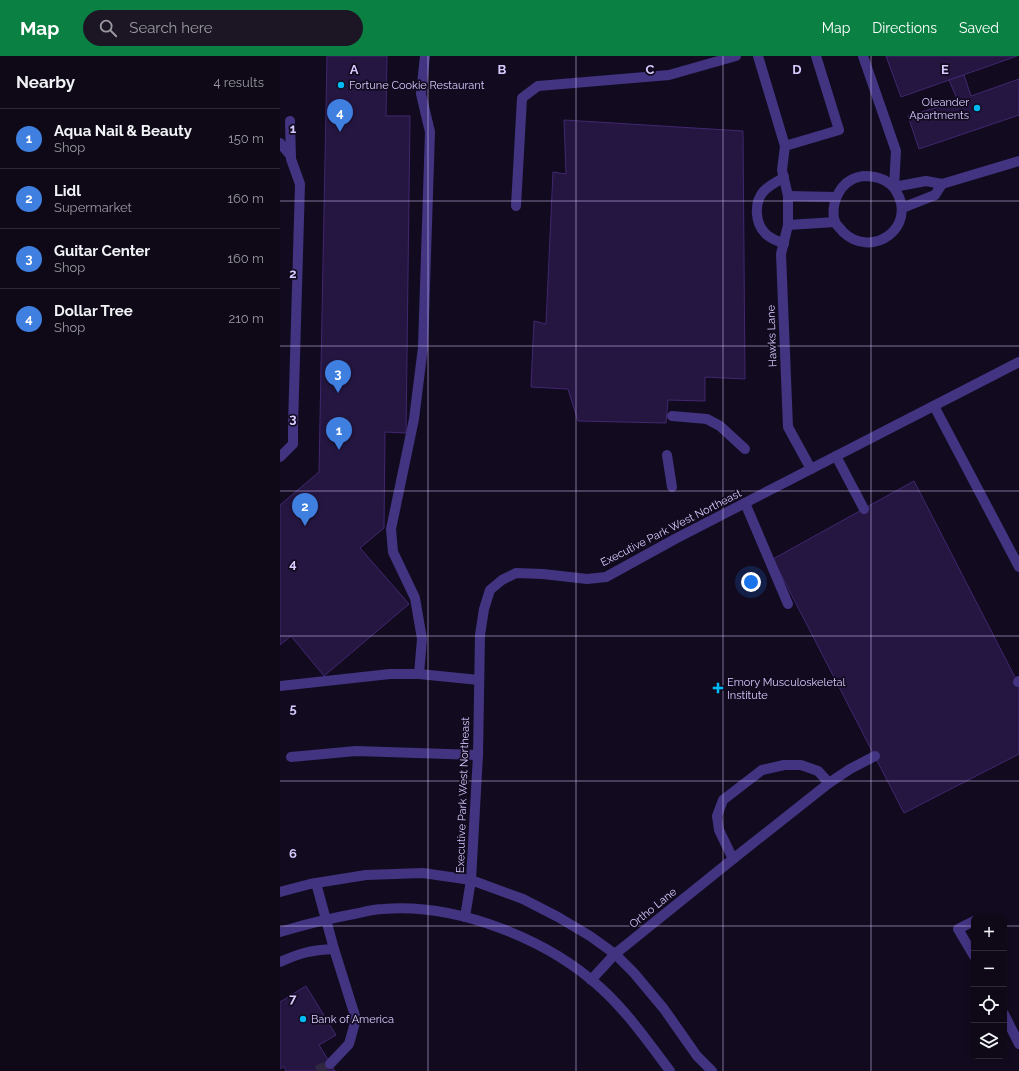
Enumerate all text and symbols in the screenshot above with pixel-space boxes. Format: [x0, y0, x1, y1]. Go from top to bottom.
search box [83, 10, 363, 46]
text: Map [20, 17, 59, 39]
icon: search [97, 17, 119, 39]
text: Search here [129, 19, 213, 37]
text: Map [822, 20, 850, 36]
text: Directions [872, 20, 937, 36]
text: Saved [959, 20, 999, 36]
text: A [350, 62, 359, 77]
text: B [498, 62, 507, 77]
text: C [646, 62, 655, 77]
text: D [792, 62, 802, 77]
text: E [941, 62, 949, 77]
text: Nearby [16, 72, 75, 92]
text: 4 results [213, 75, 264, 90]
place label: Fortune Cookie Restaurant [349, 79, 485, 92]
marker: Fortune Cookie Restaurant [336, 80, 346, 90]
place label: Oleander Apartments [909, 96, 969, 122]
pin: 4 [327, 99, 353, 132]
marker: Oleander Apartments [972, 103, 982, 113]
text: 1 [290, 121, 297, 136]
text: Aqua Nail & Beauty [54, 122, 192, 140]
text: 1 [26, 131, 32, 146]
text: 150 m [228, 131, 264, 146]
text: Shop [54, 140, 85, 155]
text: Lidl [54, 182, 81, 200]
text: 2 [25, 191, 33, 206]
text: 160 m [227, 191, 264, 206]
text: Supermarket [54, 200, 132, 215]
text: Guitar Center [54, 242, 150, 260]
text: 3 [25, 251, 33, 266]
text: 160 m [227, 251, 264, 266]
text: Shop [54, 260, 85, 275]
text: 2 [289, 266, 297, 281]
text: Dollar Tree [54, 302, 133, 320]
street label: Hawks Lane [764, 304, 780, 367]
text: 4 [25, 311, 33, 326]
text: 210 m [228, 311, 264, 326]
text: Shop [54, 320, 85, 335]
pin: 3 [325, 360, 351, 393]
text: 3 [289, 411, 297, 426]
pin: 1 [326, 417, 352, 450]
street label: Executive Park West Northeast [598, 487, 744, 569]
pin: 2 [292, 493, 318, 526]
text: 4 [289, 556, 297, 571]
your location [741, 572, 761, 592]
place label: Emory Musculoskeletal Institute [727, 676, 846, 702]
marker: Emory Musculoskeletal Institute [712, 682, 724, 694]
text: 5 [289, 701, 297, 716]
street label: Executive Park West Northeast [454, 716, 472, 873]
text: 6 [289, 846, 297, 861]
street label: Ortho Lane [627, 885, 680, 931]
map controls [971, 915, 1007, 1059]
button: + [971, 915, 1007, 951]
button: − [971, 951, 1007, 987]
button: locate [971, 987, 1007, 1023]
text: 7 [289, 991, 297, 1006]
place label: Bank of America [311, 1013, 394, 1026]
marker: Bank of America [298, 1014, 308, 1024]
button: layers [971, 1023, 1007, 1059]

